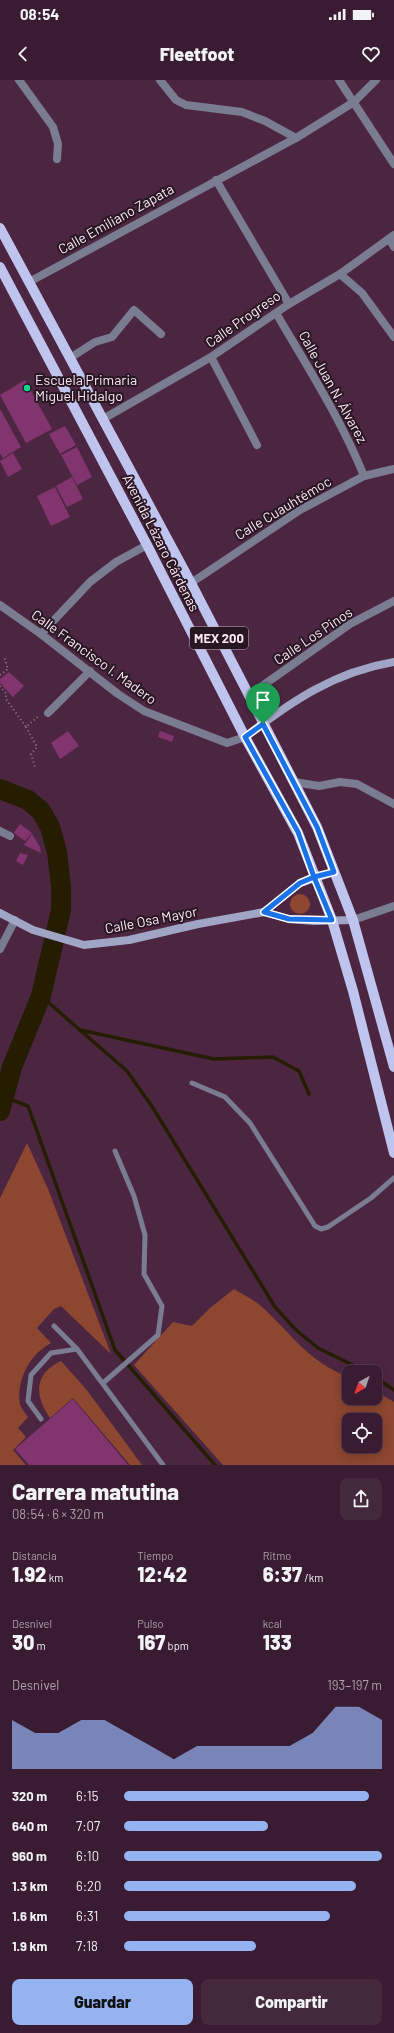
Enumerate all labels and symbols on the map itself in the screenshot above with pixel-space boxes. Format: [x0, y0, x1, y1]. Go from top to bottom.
street label: Calle Emiliano Zapata [55, 180, 177, 257]
street label: Calle Progreso [202, 287, 283, 351]
street label: Calle Juan N. Álvarez [296, 328, 371, 446]
place label: Escuela Primaria Miguel Hidalgo [35, 371, 137, 404]
marker: Escuela Primaria Miguel Hidalgo [22, 383, 32, 393]
street label: Avenida Lázaro Cárdenas [119, 471, 204, 614]
street label: Calle Cuauhtémoc [232, 472, 334, 543]
street label: Calle Los Pinos [270, 603, 355, 668]
street label: Calle Francisco I. Madero [29, 606, 160, 708]
road number: MEX 200 [190, 627, 248, 649]
pin [246, 683, 280, 724]
street label: Calle Osa Mayor [103, 902, 199, 937]
north arrow [342, 1365, 382, 1405]

